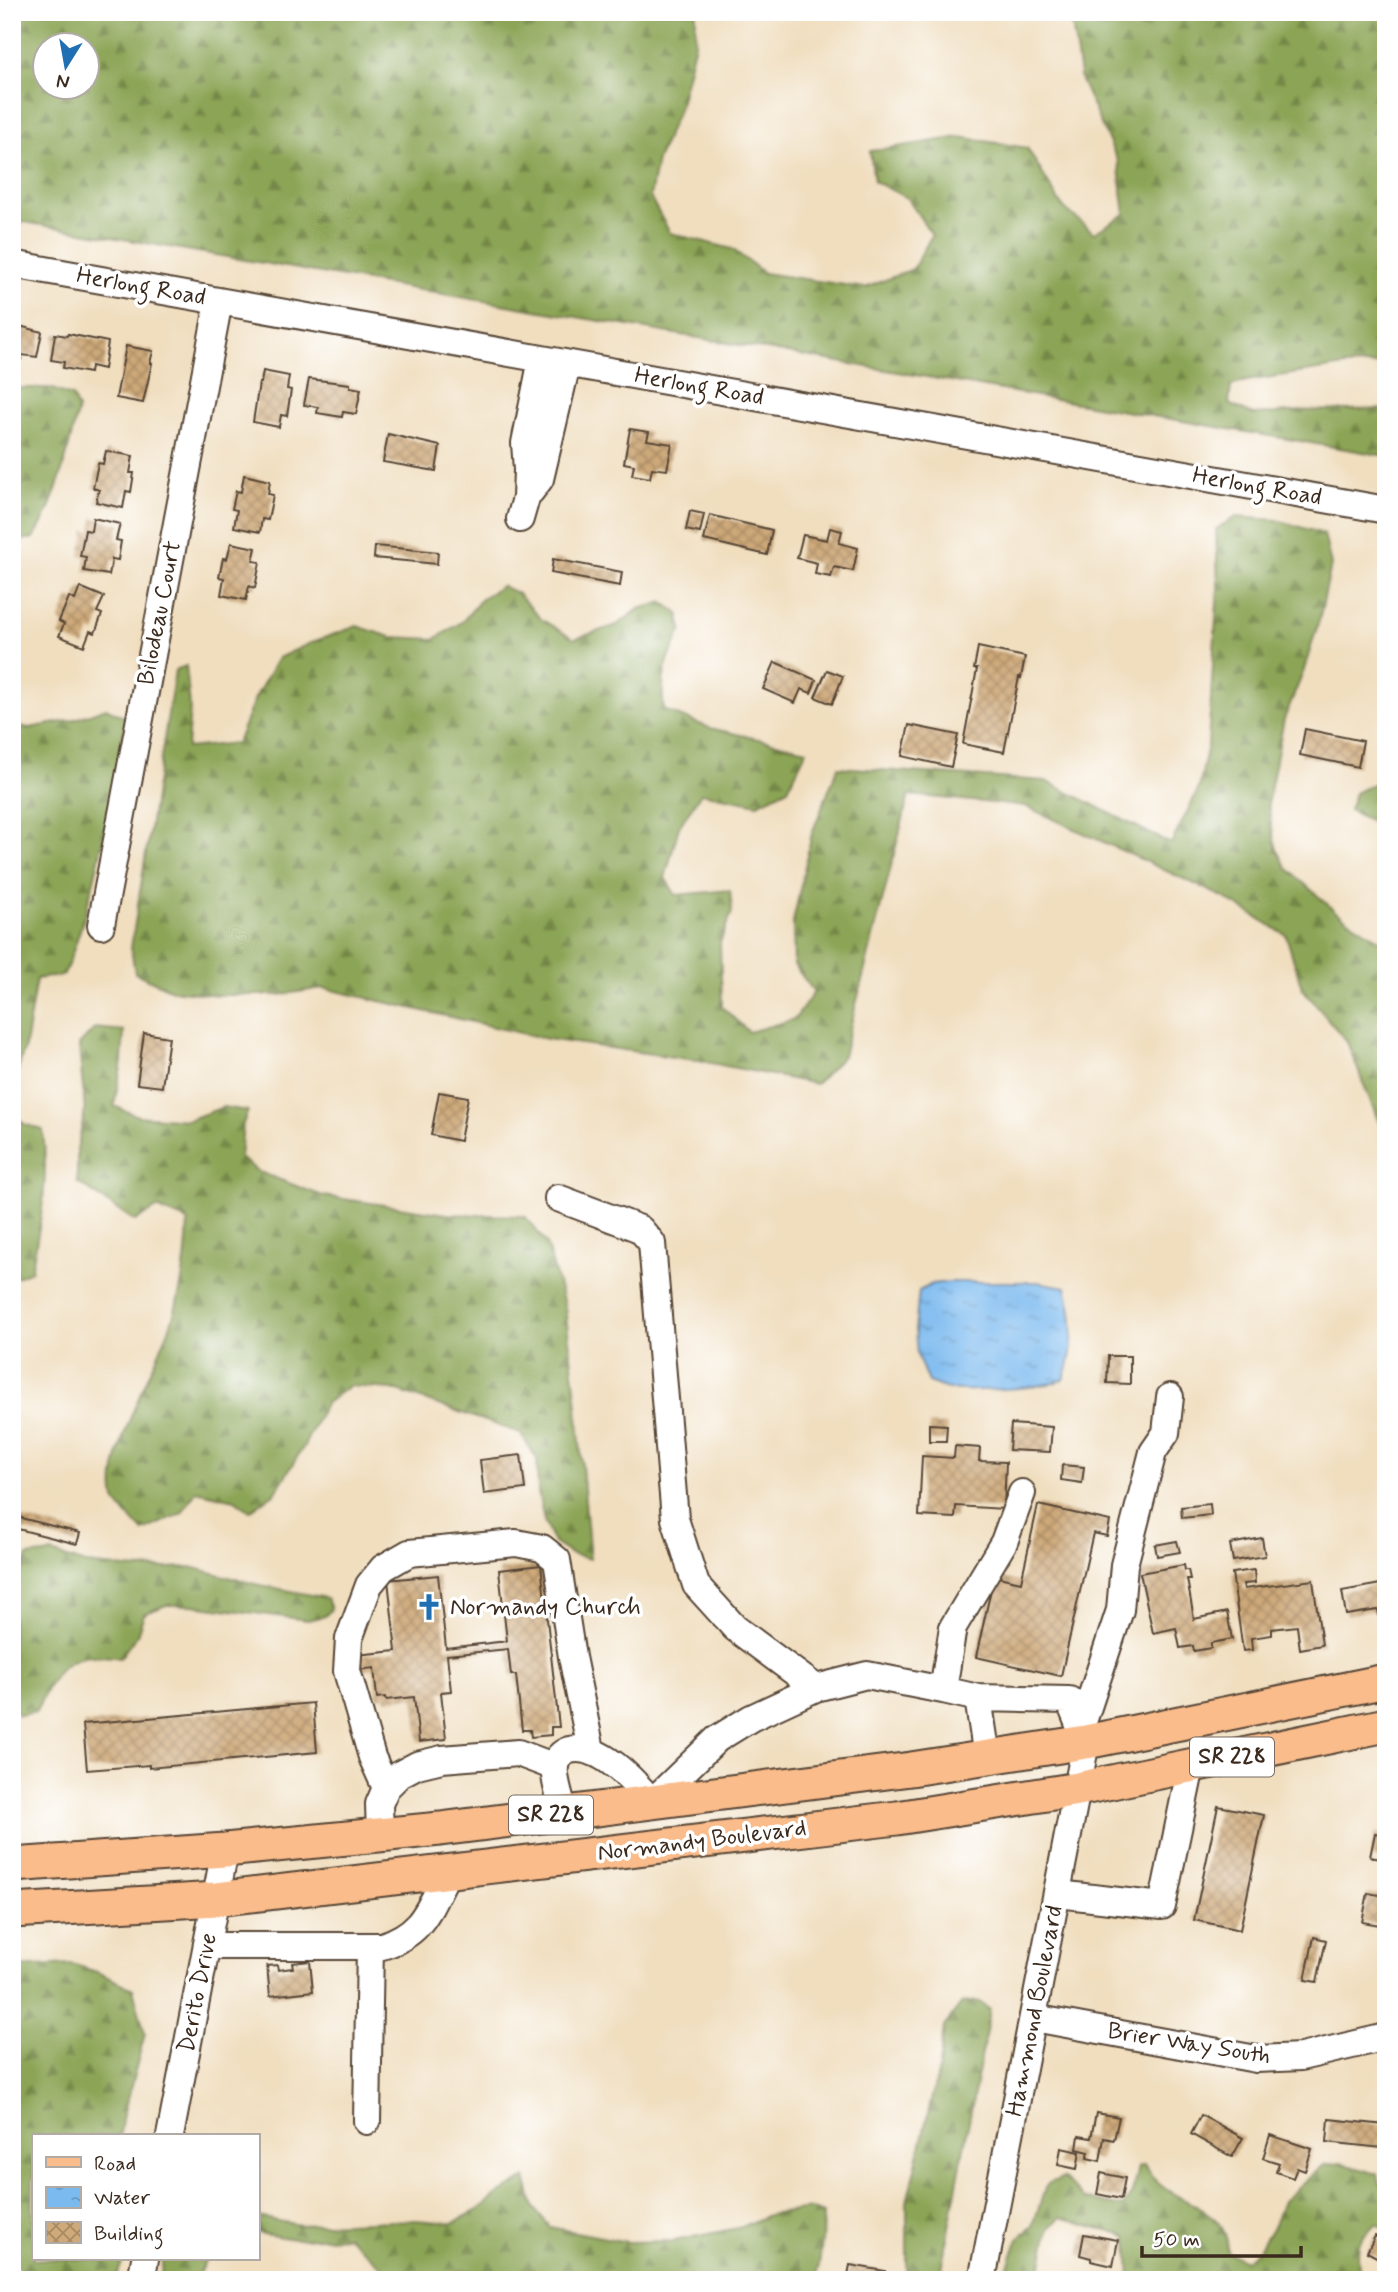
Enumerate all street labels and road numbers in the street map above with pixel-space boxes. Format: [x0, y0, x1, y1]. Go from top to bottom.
street label: Herlong Road [73, 260, 208, 317]
street label: Herlong Road [631, 360, 766, 417]
street label: Herlong Road [1189, 460, 1324, 517]
street label: Bilodeau Court [131, 538, 189, 688]
road number: SR 228 [1190, 1738, 1274, 1776]
road number: SR 228 [509, 1796, 593, 1834]
street label: Normandy Boulevard [596, 1813, 808, 1869]
street label: Hammond Boulevard [999, 1903, 1071, 2119]
street label: Derito Drive [171, 1930, 225, 2056]
street label: Brier Way South [1105, 2016, 1273, 2072]

